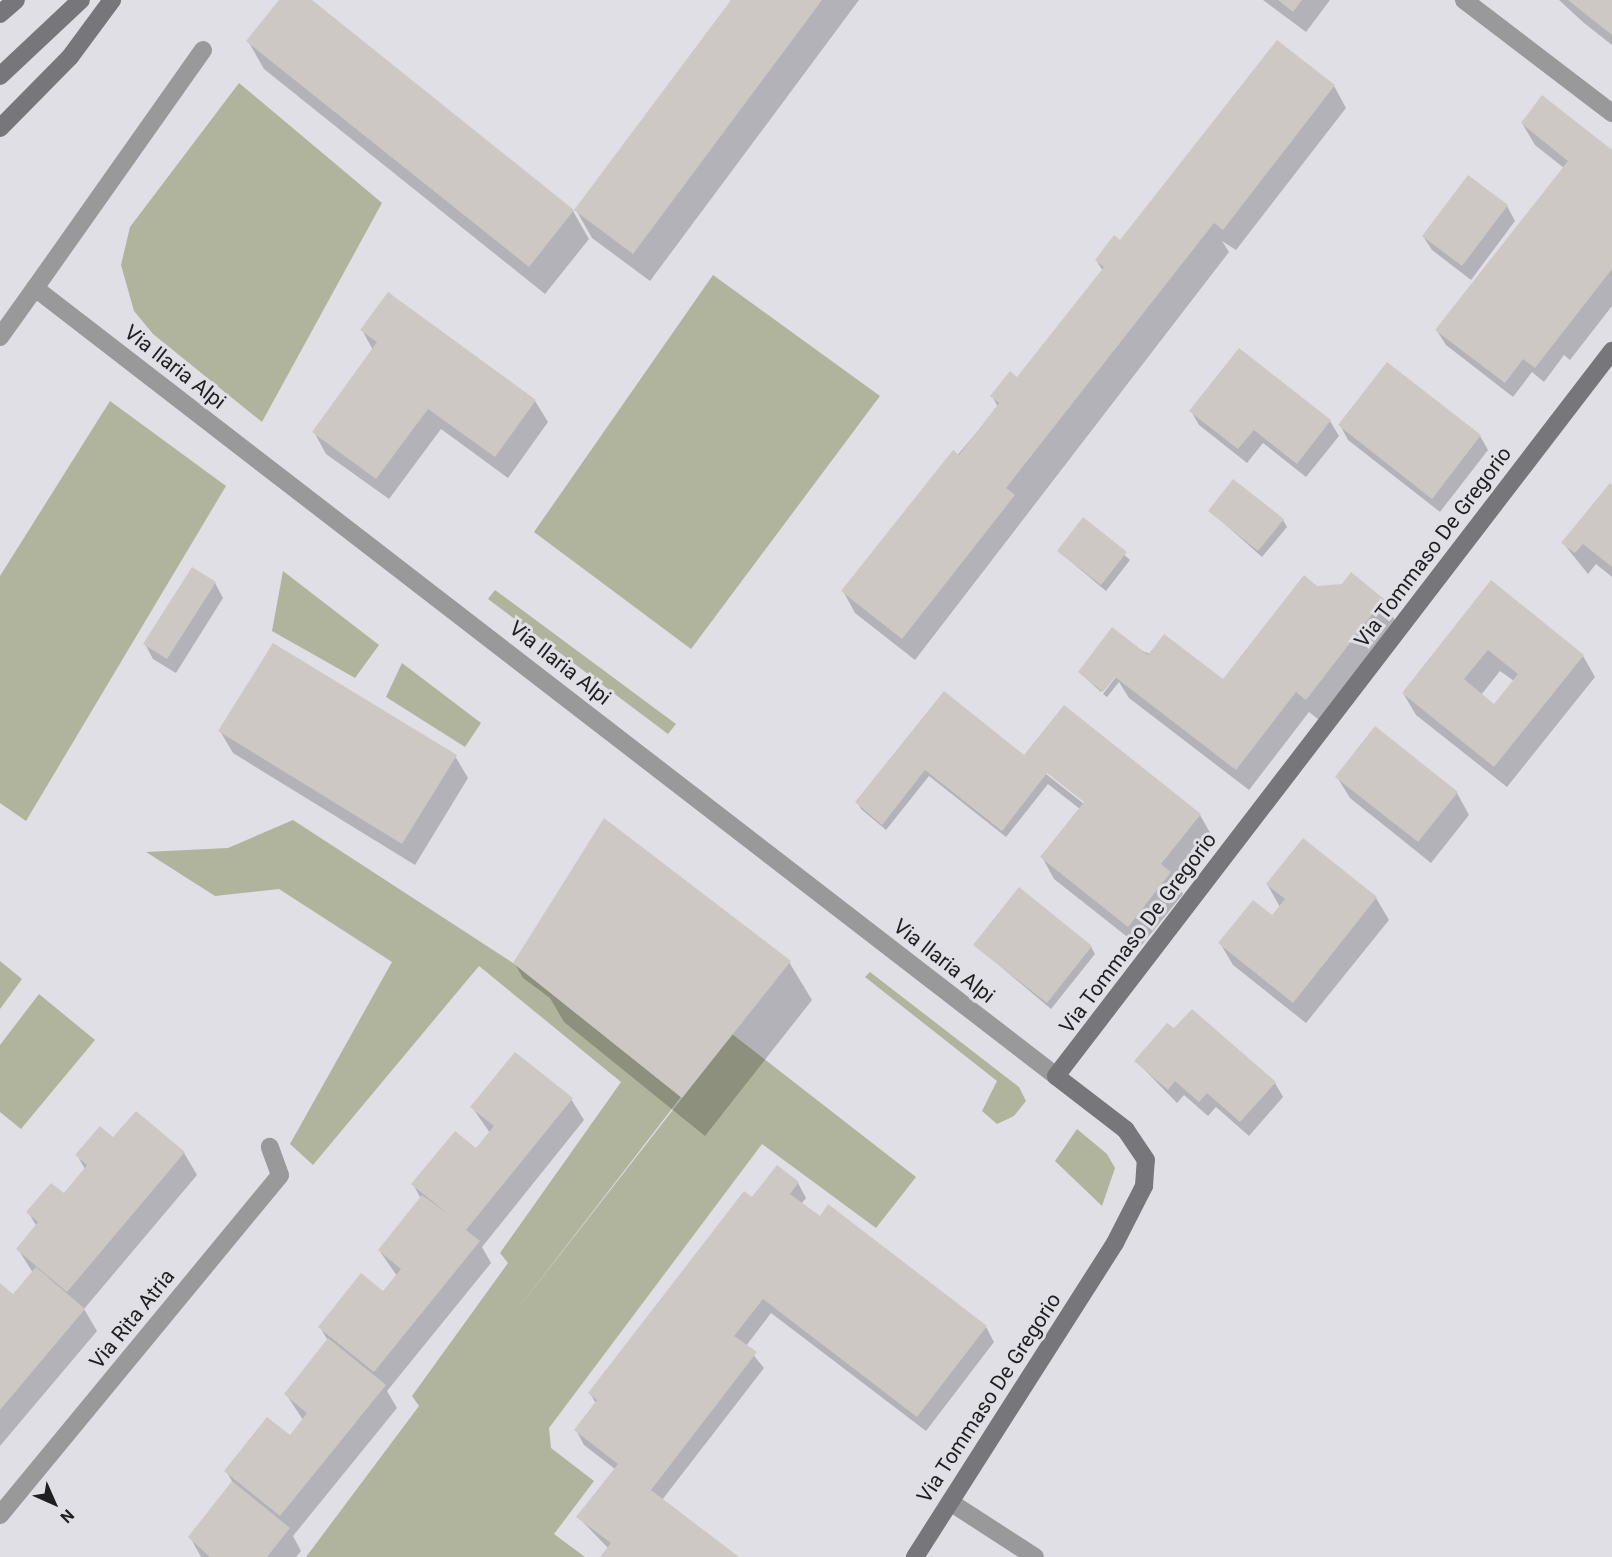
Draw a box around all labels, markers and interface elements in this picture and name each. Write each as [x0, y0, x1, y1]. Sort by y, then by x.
street label: Via Ilaria Alpi [119, 320, 231, 414]
street label: Via Tommaso De Gregorio [1349, 441, 1517, 653]
street label: Via Ilaria Alpi [504, 616, 616, 710]
street label: Via Tommaso De Gregorio [1054, 827, 1222, 1039]
street label: Via Ilaria Alpi [888, 914, 1000, 1008]
street label: Via Rita Atria [84, 1264, 180, 1374]
street label: Via Tommaso De Gregorio [912, 1288, 1066, 1508]
north arrow [24, 1473, 84, 1533]
text: N [56, 1505, 78, 1527]

